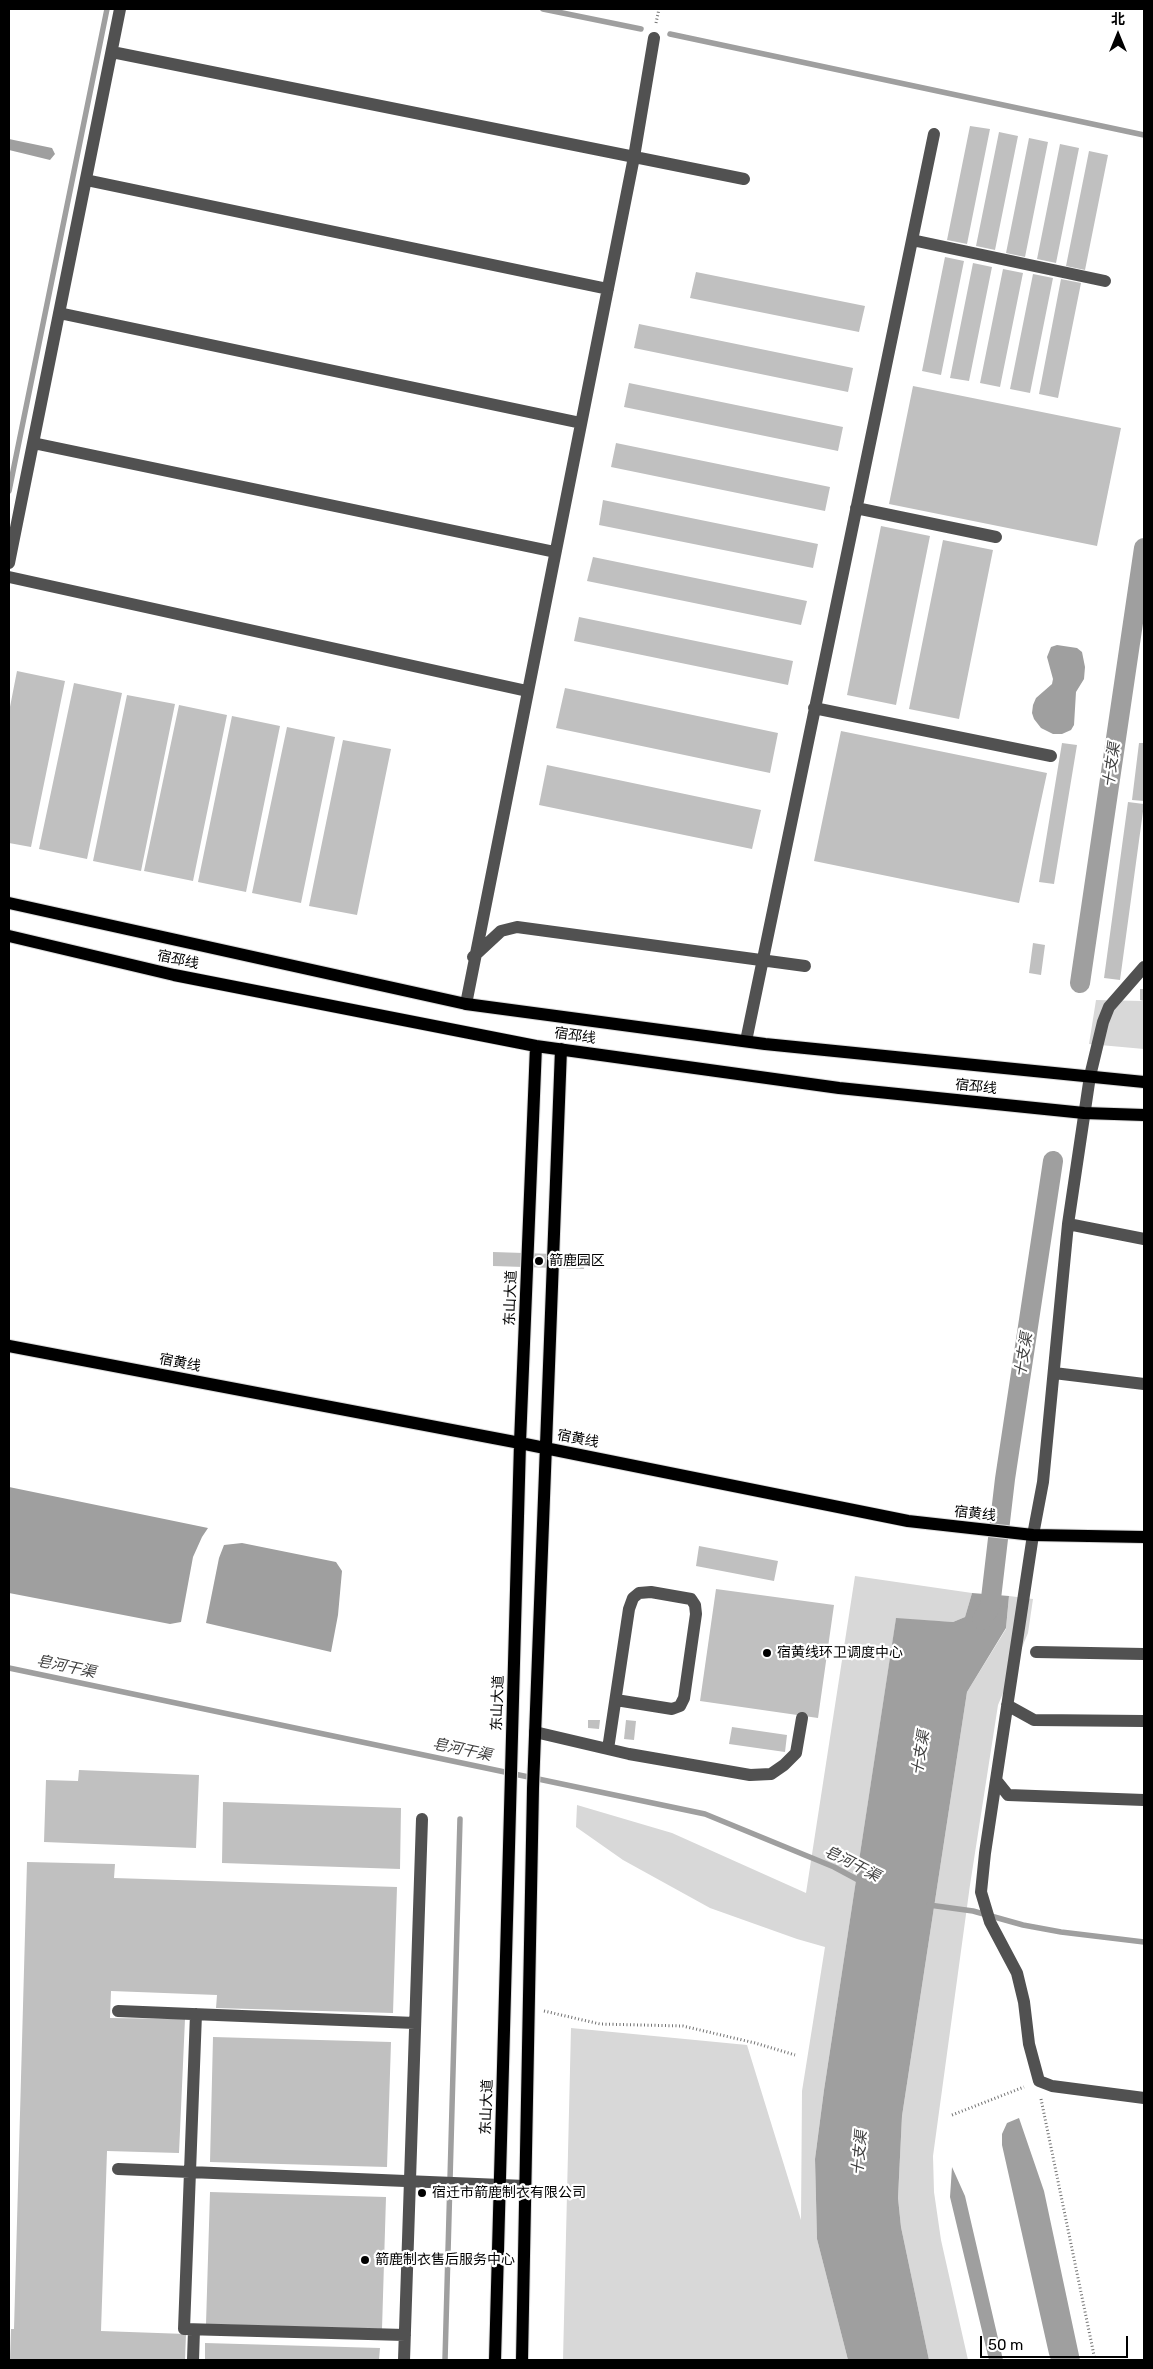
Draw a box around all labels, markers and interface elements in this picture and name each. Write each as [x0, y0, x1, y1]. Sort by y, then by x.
north arrow [1093, 10, 1143, 60]
text: 北 [1111, 11, 1125, 28]
water label: 十支渠 [1100, 741, 1124, 789]
street label: 宿邳线 [156, 947, 200, 973]
street label: 宿邳线 [553, 1025, 597, 1047]
street label: 宿邳线 [954, 1076, 998, 1098]
place label: 箭鹿园区 [549, 1253, 605, 1269]
marker: 箭鹿园区 [533, 1255, 545, 1267]
street label: 东山大道 [502, 1270, 520, 1326]
water label: 十支渠 [1012, 1331, 1036, 1379]
street label: 宿黄线 [158, 1351, 202, 1375]
street label: 宿黄线 [556, 1427, 600, 1451]
street label: 宿黄线 [953, 1503, 997, 1525]
place label: 宿黄线环卫调度中心 [777, 1645, 903, 1661]
marker: 宿黄线环卫调度中心 [761, 1647, 773, 1659]
water label: 皂河干渠 [35, 1652, 97, 1682]
street label: 东山大道 [489, 1675, 507, 1731]
water label: 十支渠 [909, 1729, 933, 1777]
water label: 皂河干渠 [431, 1735, 493, 1765]
water label: 皂河干渠 [821, 1842, 883, 1886]
street label: 东山大道 [478, 2079, 496, 2135]
water label: 十支渠 [849, 2130, 871, 2176]
place label: 宿迁市箭鹿制衣有限公司 [432, 2185, 586, 2201]
marker: 宿迁市箭鹿制衣有限公司 [416, 2187, 428, 2199]
place label: 箭鹿制衣售后服务中心 [375, 2252, 515, 2268]
marker: 箭鹿制衣售后服务中心 [359, 2254, 371, 2266]
scale bar [983, 2326, 1130, 2358]
text: 50 m [988, 2336, 1023, 2354]

